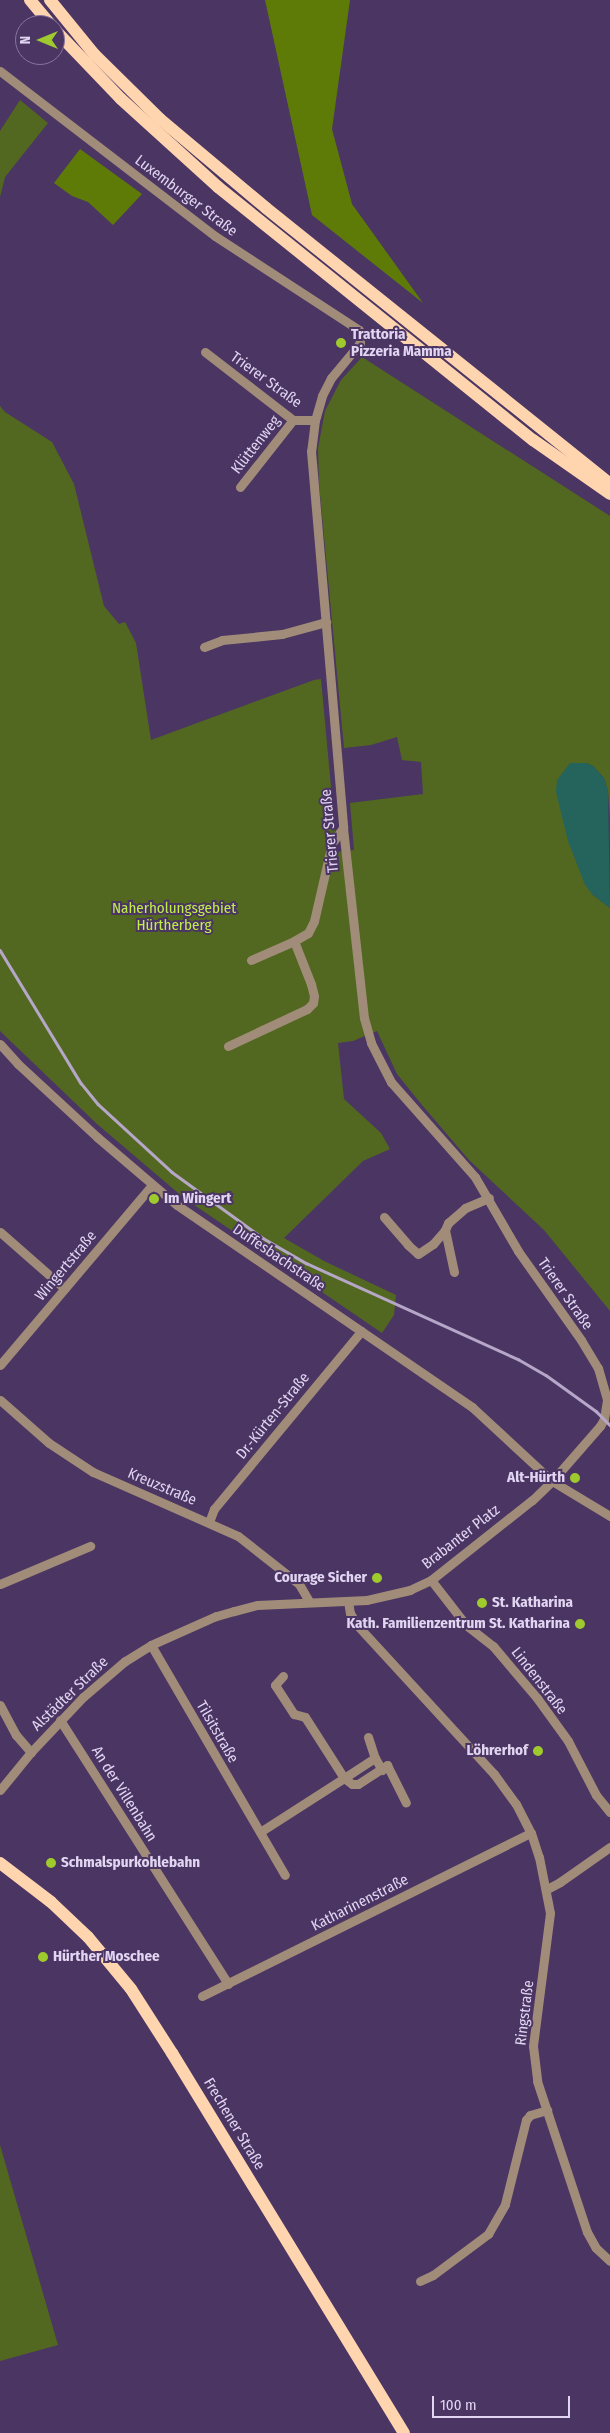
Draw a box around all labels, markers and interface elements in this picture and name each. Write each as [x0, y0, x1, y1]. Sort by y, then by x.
north arrow [15, 15, 65, 65]
text: N [17, 36, 34, 44]
street label: Luxemburger Straße [131, 152, 241, 240]
place label: Trattoria Pizzeria Mamma [351, 325, 452, 360]
marker: Trattoria Pizzeria Mamma [335, 337, 347, 349]
street label: Trierer Straße [227, 348, 305, 412]
street label: Klüttenweg [228, 412, 284, 478]
street label: Trierer Straße [317, 788, 343, 874]
park label: Naherholungsgebiet Hürtherberg [112, 899, 236, 934]
place label: Im Wingert [164, 1190, 231, 1208]
marker: Im Wingert [148, 1193, 160, 1205]
street label: Duffesbachstraße [229, 1220, 329, 1296]
street label: Wingertstraße [31, 1227, 101, 1305]
street label: Trierer Straße [534, 1255, 596, 1333]
street label: Dr.-Kürten-Straße [233, 1369, 313, 1463]
street label: Kreuzstraße [125, 1465, 199, 1509]
place label: Alt-Hürth [507, 1469, 565, 1487]
marker: Alt-Hürth [569, 1472, 581, 1484]
street label: Brabanter Platz [418, 1501, 504, 1573]
place label: Courage Sicher [274, 1569, 367, 1587]
marker: Courage Sicher [371, 1572, 383, 1584]
place label: St. Katharina [492, 1594, 573, 1612]
marker: St. Katharina [476, 1597, 488, 1609]
place label: Kath. Familienzentrum St. Katharina [347, 1615, 570, 1633]
marker: Kath. Familienzentrum St. Katharina [574, 1618, 586, 1630]
street label: Lindenstraße [507, 1644, 571, 1718]
street label: Alstädter Straße [28, 1653, 112, 1735]
street label: Tilsitstraße [192, 1698, 242, 1766]
place label: Löhrerhof [466, 1742, 528, 1760]
street label: An der Villenbahn [87, 1743, 161, 1845]
marker: Löhrerhof [532, 1745, 544, 1757]
place label: Schmalspurkohlebahn [61, 1854, 200, 1872]
marker: Schmalspurkohlebahn [45, 1857, 57, 1869]
street label: Katharinenstraße [308, 1871, 412, 1935]
place label: Hürther Moschee [53, 1948, 160, 1966]
marker: Hürther Moschee [37, 1951, 49, 1963]
street label: Ringstraße [512, 1979, 538, 2047]
street label: Frechener Straße [200, 2075, 268, 2173]
scale bar [435, 2386, 572, 2418]
text: 100 m [440, 2396, 477, 2414]

